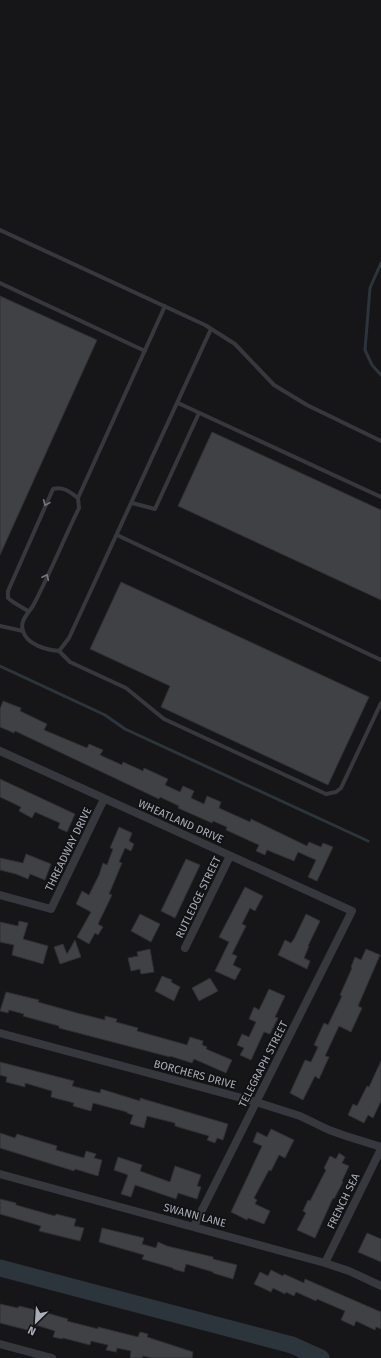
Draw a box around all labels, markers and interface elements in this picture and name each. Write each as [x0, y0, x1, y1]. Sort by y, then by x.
one-way arrow [43, 500, 51, 507]
one-way arrow [42, 574, 50, 581]
street label: WHEATLAND DRIVE [136, 797, 226, 846]
street label: THREADWAY DRIVE [42, 805, 94, 893]
street label: RUTLEDGE STREET [173, 854, 224, 940]
street label: TELEGRAPH STREET [236, 1019, 291, 1110]
street label: BORCHERS DRIVE [152, 1057, 238, 1092]
street label: FRENCH SEA [324, 1171, 363, 1231]
street label: SWANN LANE [162, 1201, 228, 1230]
north arrow [16, 1302, 56, 1342]
text: N [26, 1323, 38, 1338]

